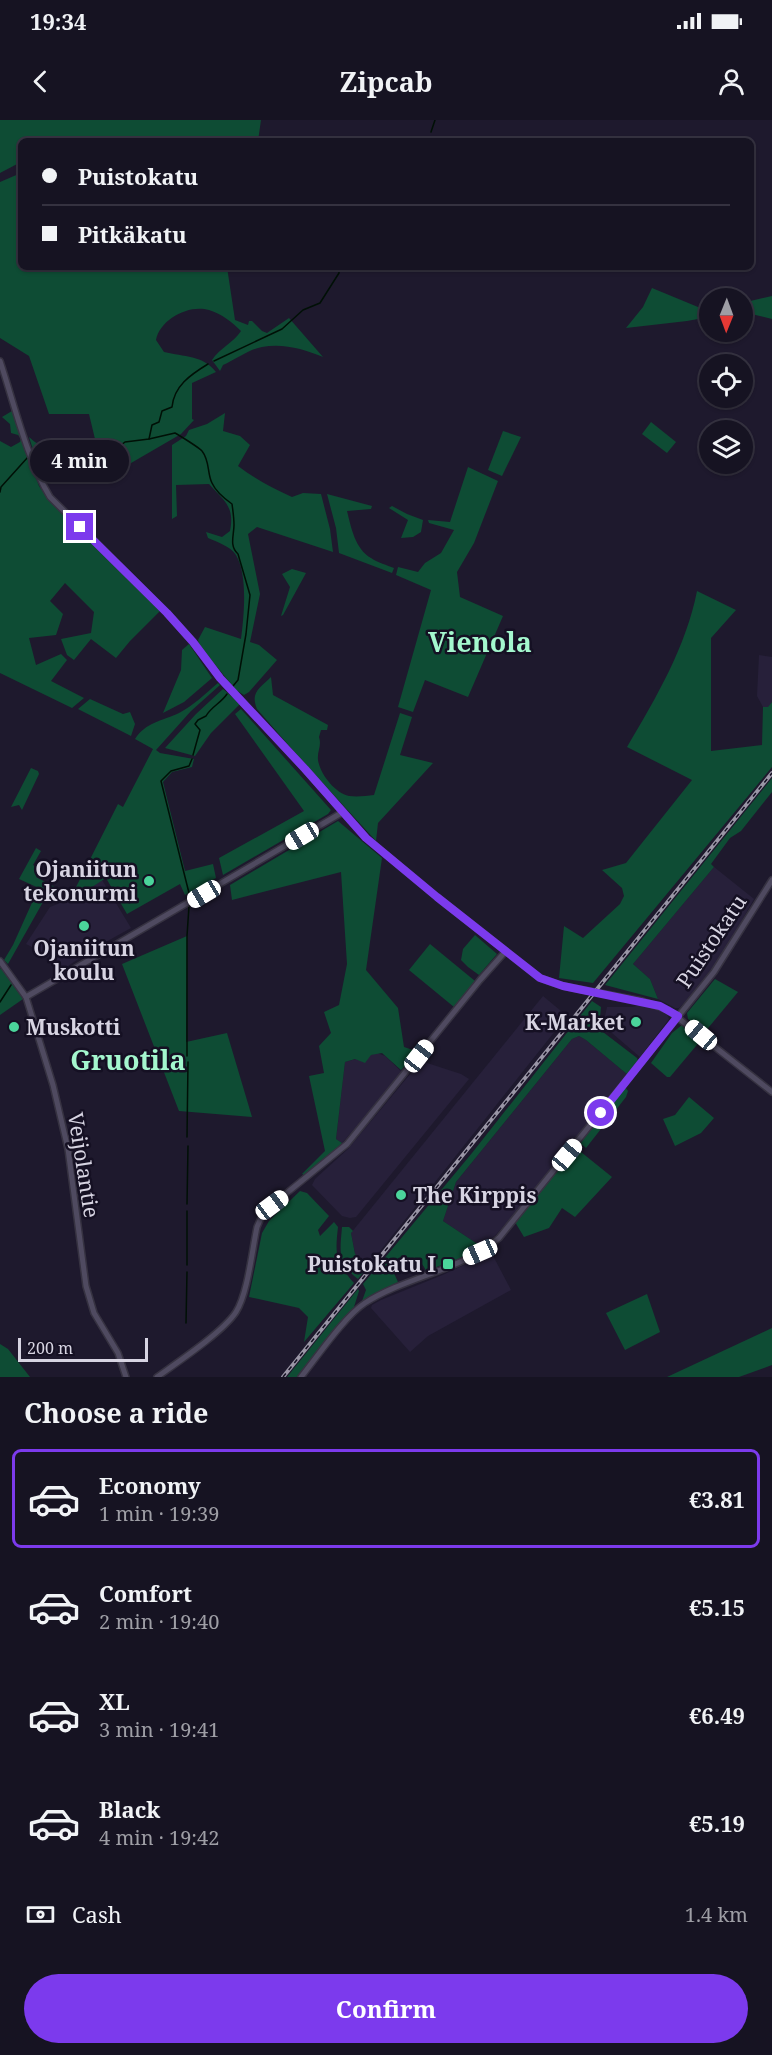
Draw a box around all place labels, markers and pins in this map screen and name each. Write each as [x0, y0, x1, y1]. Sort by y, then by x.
place label: Ojaniitun tekonurmi [24, 855, 138, 907]
marker: Ojaniitun tekonurmi [142, 874, 156, 888]
marker: Ojaniitun koulu [77, 919, 91, 933]
place label: Ojaniitun koulu [33, 934, 135, 986]
place label: K-Market [525, 1008, 624, 1036]
place label: Muskotti [26, 1013, 121, 1041]
marker: K-Market [629, 1015, 643, 1029]
marker: Muskotti [7, 1020, 21, 1034]
place label: The Kirppis [413, 1181, 537, 1209]
marker: The Kirppis [394, 1188, 408, 1202]
place label: Puistokatu I [307, 1250, 436, 1278]
marker: Puistokatu I [441, 1257, 455, 1271]

